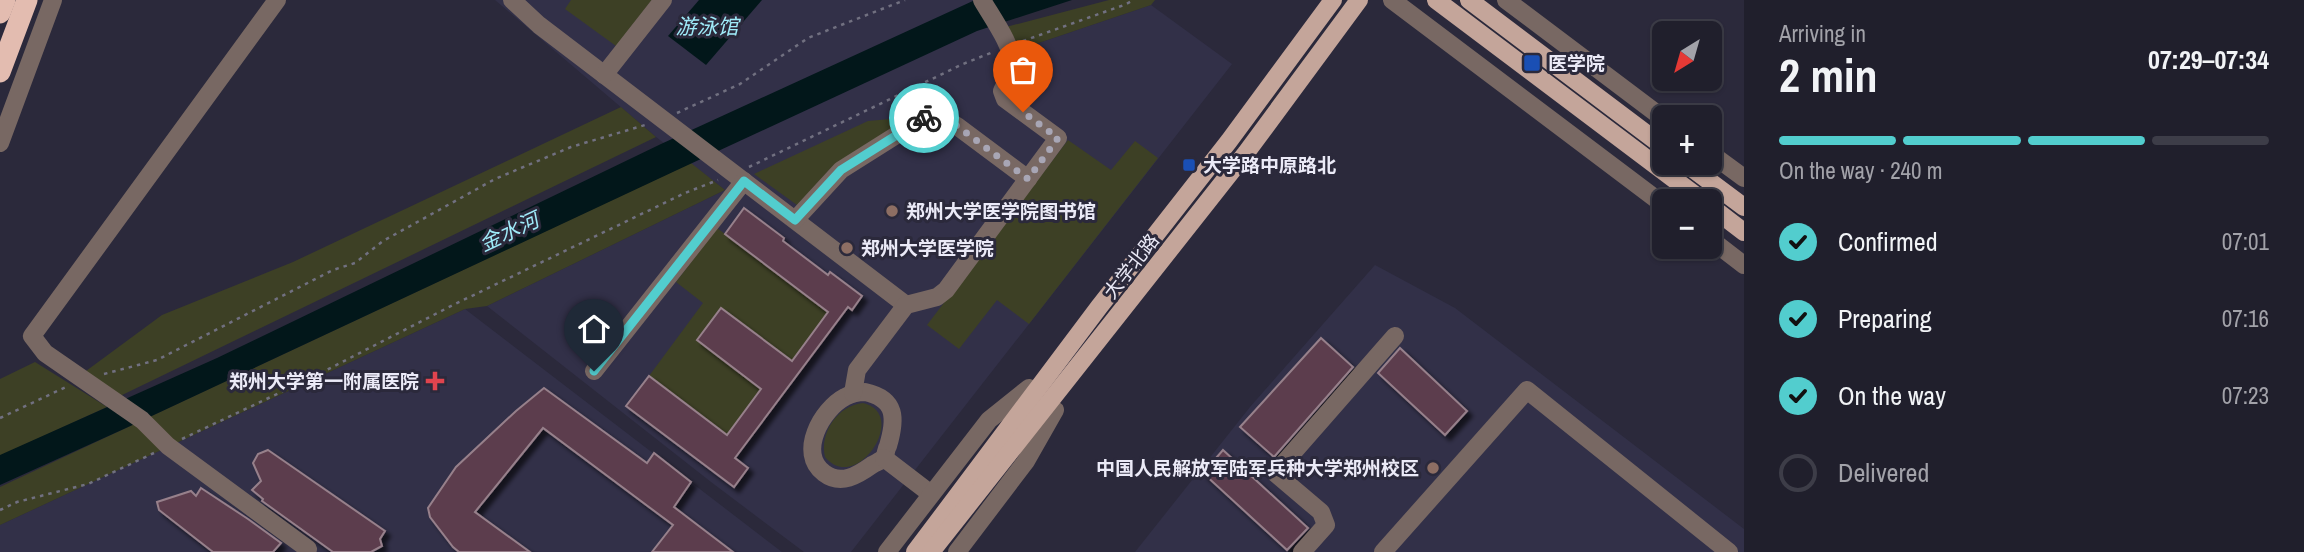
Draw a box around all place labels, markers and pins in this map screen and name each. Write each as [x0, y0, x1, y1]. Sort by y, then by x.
pin [993, 40, 1053, 112]
place label: 医学院 [1548, 50, 1605, 76]
marker: 医学院 [1522, 53, 1542, 73]
place label: 大学路中原路北 [1203, 152, 1336, 178]
marker: 大学路中原路北 [1181, 157, 1197, 173]
place label: 郑州大学医学院图书馆 [906, 198, 1096, 224]
marker: 郑州大学医学院图书馆 [884, 203, 900, 219]
place label: 郑州大学医学院 [861, 235, 994, 261]
marker: 郑州大学医学院 [839, 240, 855, 256]
pin [564, 299, 624, 371]
place label: 郑州大学第一附属医院 [229, 368, 419, 394]
marker: 郑州大学第一附属医院 [425, 371, 445, 391]
place label: 中国人民解放军陆军兵种大学郑州校区 [1096, 455, 1419, 481]
marker: 中国人民解放军陆军兵种大学郑州校区 [1425, 460, 1441, 476]

